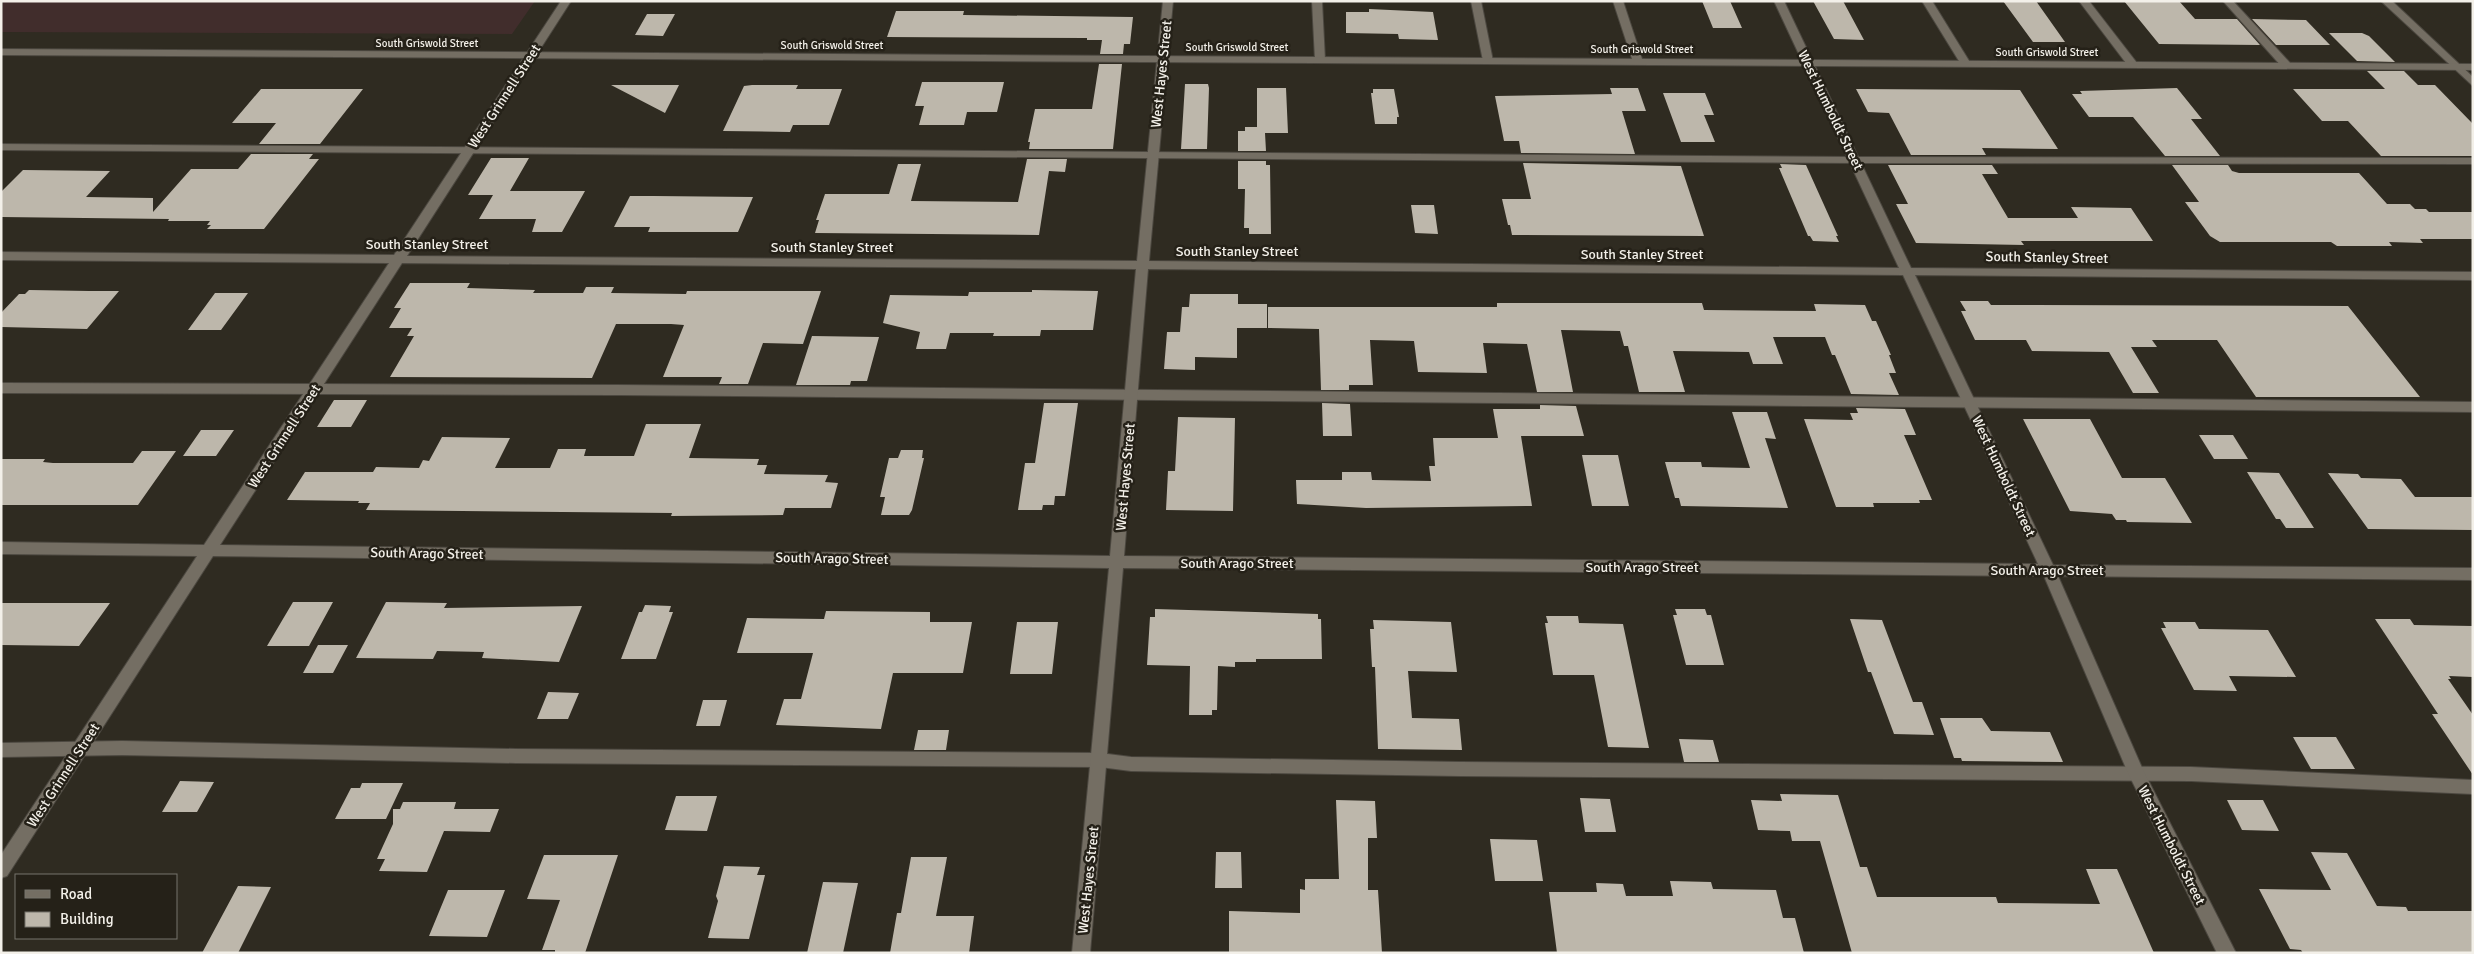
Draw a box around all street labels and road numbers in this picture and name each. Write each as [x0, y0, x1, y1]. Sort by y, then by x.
street label: West Hayes Street [1147, 19, 1176, 129]
street label: South Griswold Street [376, 37, 479, 50]
street label: South Griswold Street [781, 39, 884, 52]
street label: West Grinnell Street [464, 41, 544, 151]
street label: South Griswold Street [1186, 41, 1289, 54]
street label: South Griswold Street [1591, 43, 1694, 56]
street label: South Griswold Street [1996, 46, 2099, 59]
street label: West Humboldt Street [1794, 47, 1867, 173]
street label: South Stanley Street [366, 236, 488, 253]
street label: South Stanley Street [771, 239, 893, 256]
street label: South Stanley Street [1176, 243, 1298, 260]
street label: South Stanley Street [1581, 246, 1703, 263]
street label: South Stanley Street [1986, 248, 2109, 267]
street label: West Grinnell Street [244, 381, 324, 491]
street label: West Humboldt Street [1968, 413, 2039, 539]
street label: West Hayes Street [1112, 422, 1139, 532]
street label: South Arago Street [370, 544, 484, 563]
street label: South Arago Street [775, 549, 889, 568]
street label: South Arago Street [1180, 555, 1294, 572]
street label: South Arago Street [1585, 559, 1699, 576]
street label: South Arago Street [1990, 562, 2104, 579]
street label: West Grinnell Street [23, 720, 103, 830]
street label: West Humboldt Street [2134, 783, 2209, 908]
street label: West Hayes Street [1074, 825, 1103, 935]

